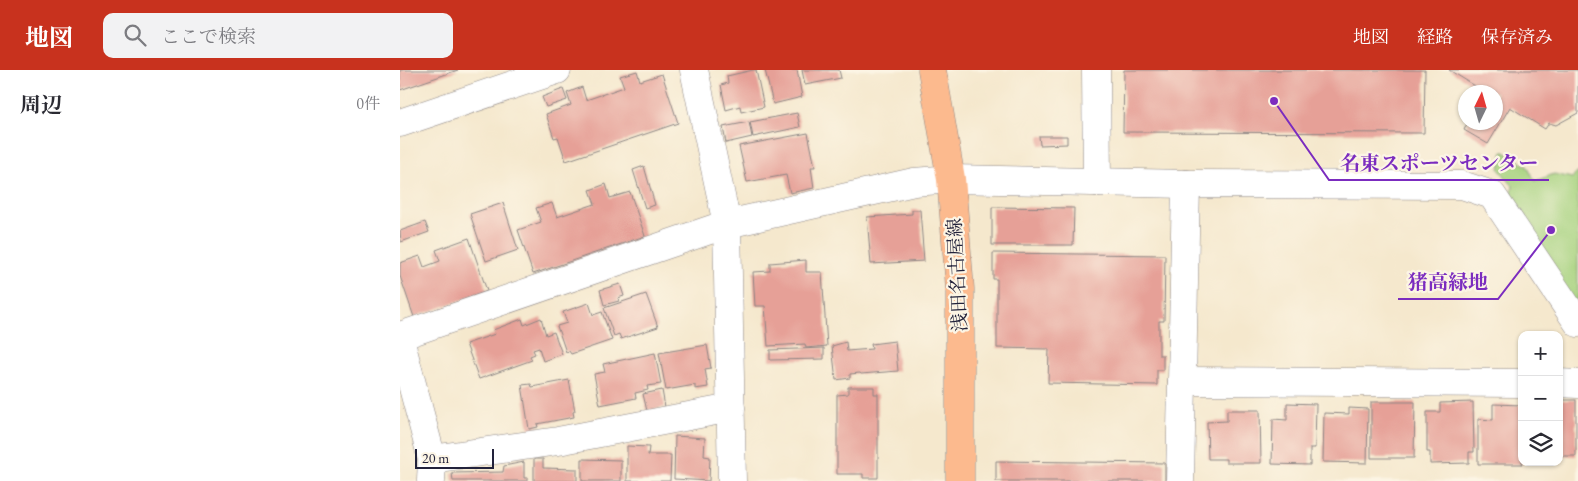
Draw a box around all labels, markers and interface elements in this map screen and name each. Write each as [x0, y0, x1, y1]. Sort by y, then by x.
search box [103, 13, 453, 58]
icon: search [121, 21, 149, 49]
text: 地図 [25, 22, 73, 53]
text: ここで検索 [161, 24, 256, 49]
text: 地図 [1353, 25, 1389, 48]
text: 経路 [1417, 25, 1453, 48]
text: 保存済み [1481, 25, 1553, 48]
north arrow [1458, 85, 1503, 130]
text: 周辺 [20, 91, 62, 118]
text: 0件 [356, 93, 380, 114]
callout: 名東スポーツセンター [1329, 145, 1549, 180]
text: 名東スポーツセンター [1340, 150, 1538, 176]
street label: 浅田名古屋線 [942, 217, 972, 333]
callout: 猪高緑地 [1398, 264, 1498, 299]
text: 猪高緑地 [1408, 269, 1488, 295]
map controls [1518, 331, 1563, 466]
button: + [1518, 331, 1563, 376]
button: − [1518, 376, 1563, 421]
button: layers [1518, 421, 1563, 466]
scale bar [415, 446, 494, 469]
text: 20 m [422, 449, 449, 467]

